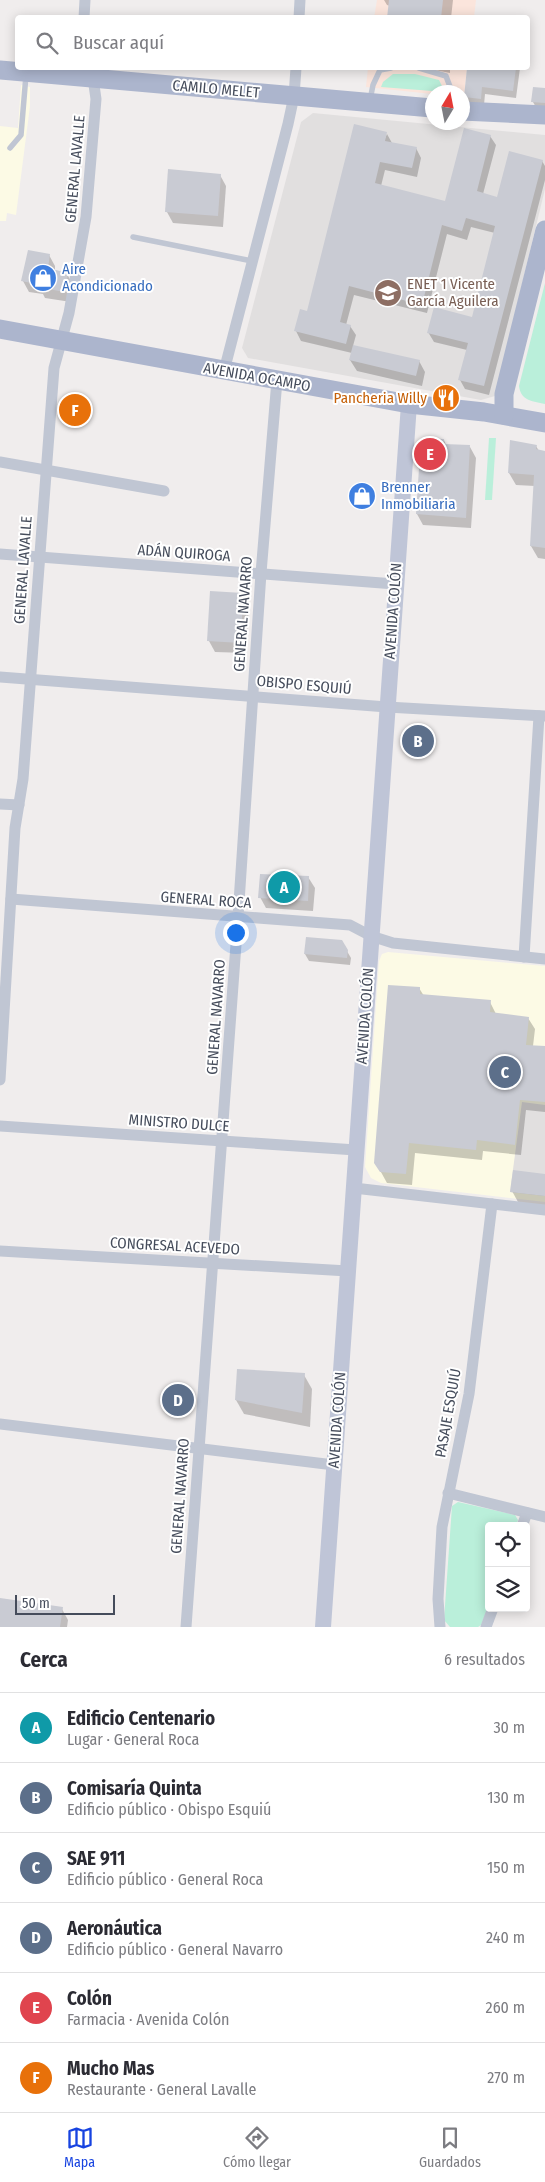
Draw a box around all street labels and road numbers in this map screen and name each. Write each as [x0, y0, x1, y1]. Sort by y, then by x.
street label: CAMILO MELET [172, 76, 260, 102]
street label: GENERAL LAVALLE [61, 114, 89, 224]
street label: AVENIDA OCAMPO [202, 359, 312, 395]
street label: GENERAL LAVALLE [10, 516, 36, 624]
street label: ADÁN QUIROGA [137, 541, 231, 565]
street label: GENERAL NAVARRO [230, 556, 256, 672]
street label: AVENIDA COLÓN [381, 562, 405, 660]
street label: OBISPO ESQUIÚ [256, 672, 352, 698]
street label: GENERAL ROCA [160, 888, 252, 912]
street label: GENERAL NAVARRO [203, 959, 229, 1075]
street label: AVENIDA COLÓN [353, 967, 377, 1065]
street label: MINISTRO DULCE [128, 1111, 230, 1135]
street label: CONGRESAL ACEVEDO [110, 1234, 240, 1258]
street label: PASAJE ESQUIÚ [431, 1367, 465, 1459]
street label: AVENIDA COLÓN [325, 1371, 349, 1469]
street label: GENERAL NAVARRO [167, 1438, 193, 1554]

